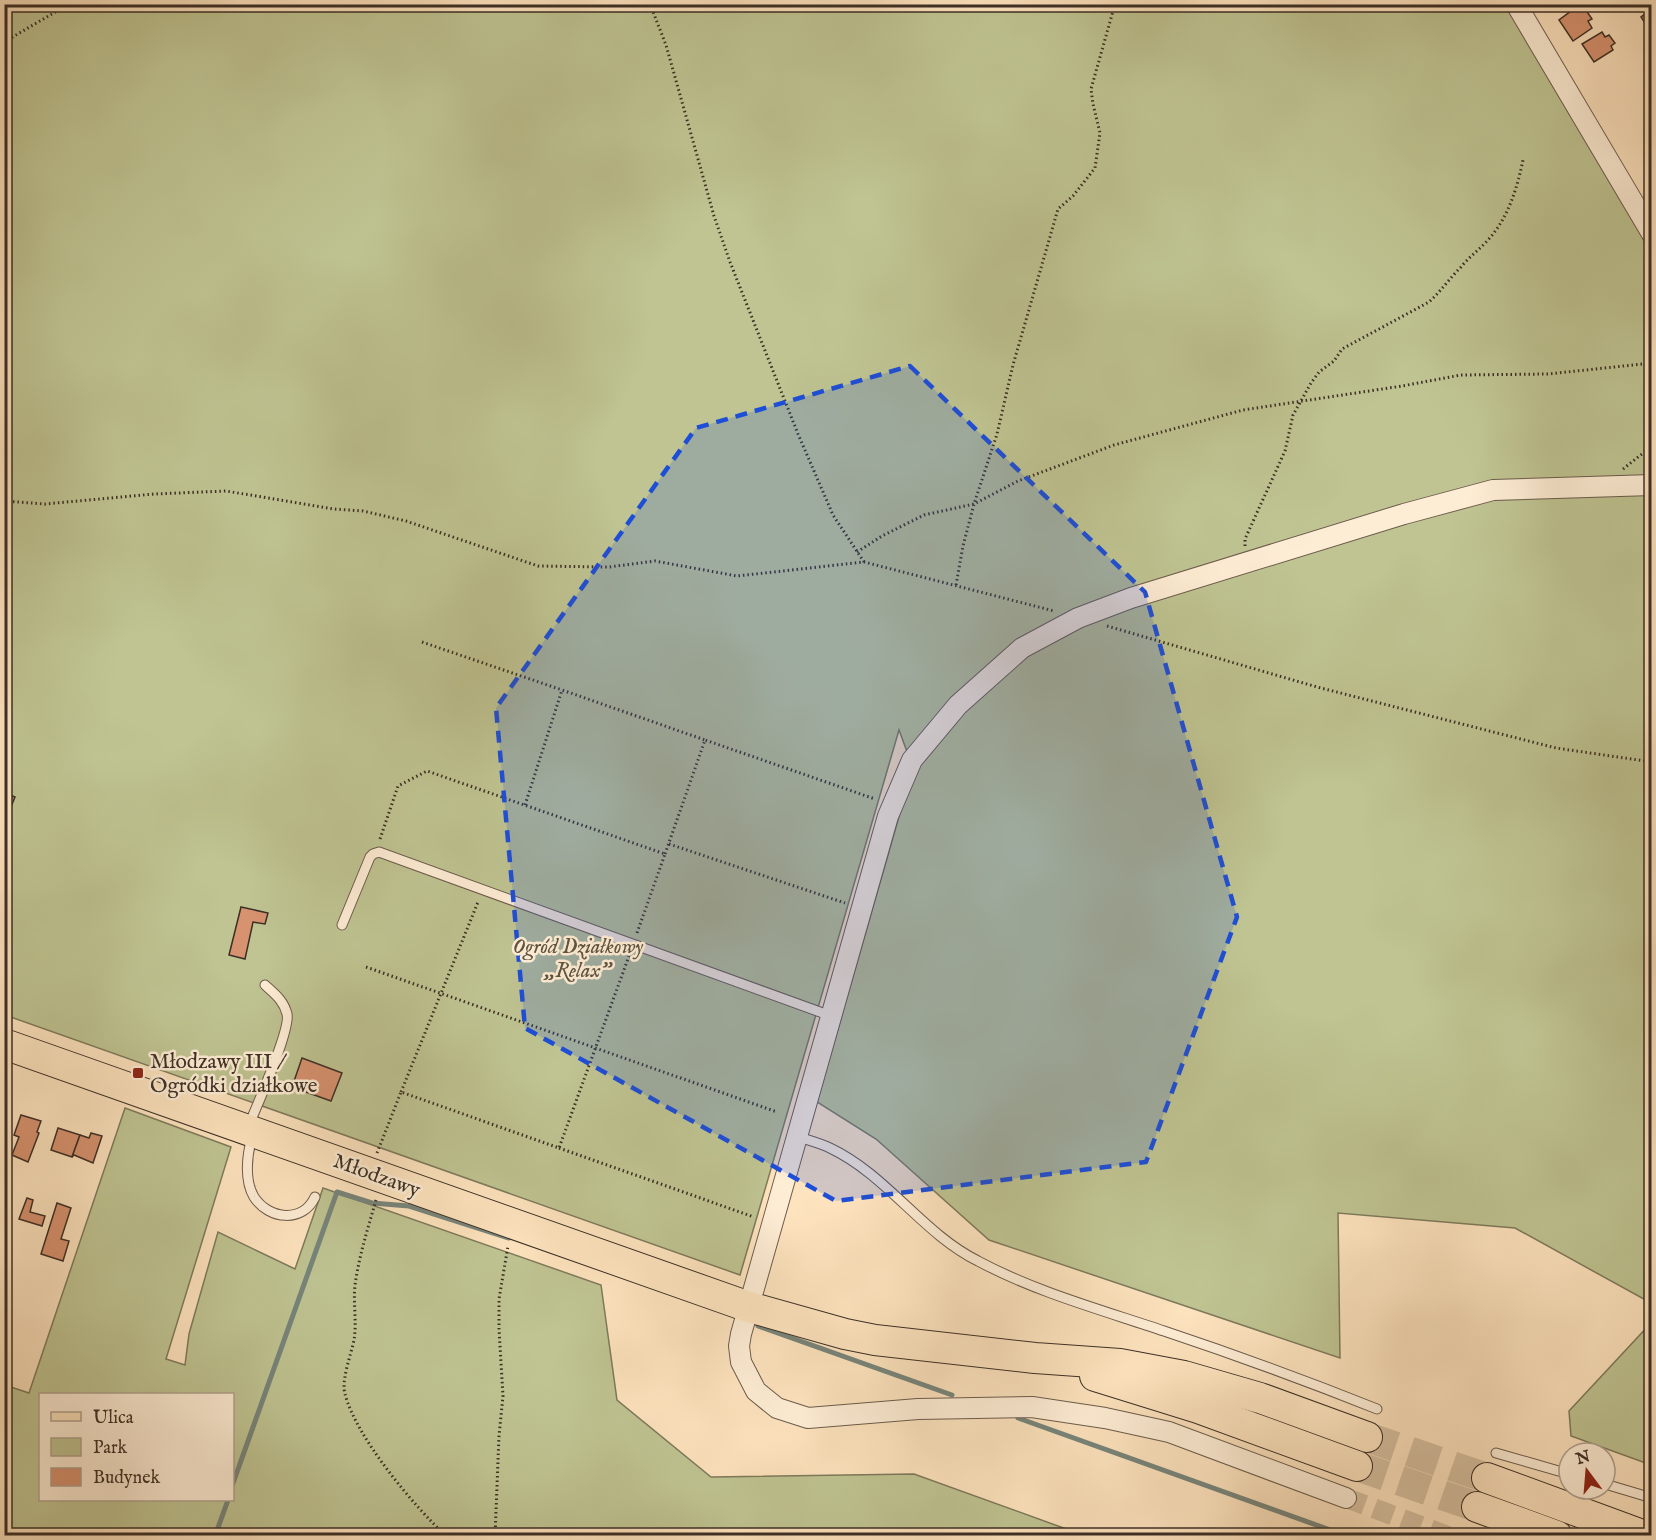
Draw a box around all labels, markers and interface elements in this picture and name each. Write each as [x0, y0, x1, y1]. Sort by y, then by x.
park label: Ogród Działkowy „Relax” [513, 934, 643, 985]
place label: Młodzawy III / Ogródki działkowe [150, 1049, 318, 1100]
marker: Młodzawy III / Ogródki działkowe [131, 1066, 145, 1080]
street label: Młodzawy [329, 1148, 424, 1205]
legend [39, 1393, 234, 1501]
text: Ulica [93, 1407, 134, 1430]
text: Park [93, 1437, 128, 1460]
north arrow [1557, 1441, 1617, 1501]
text: N [1573, 1447, 1593, 1470]
text: Budynek [93, 1467, 160, 1490]

